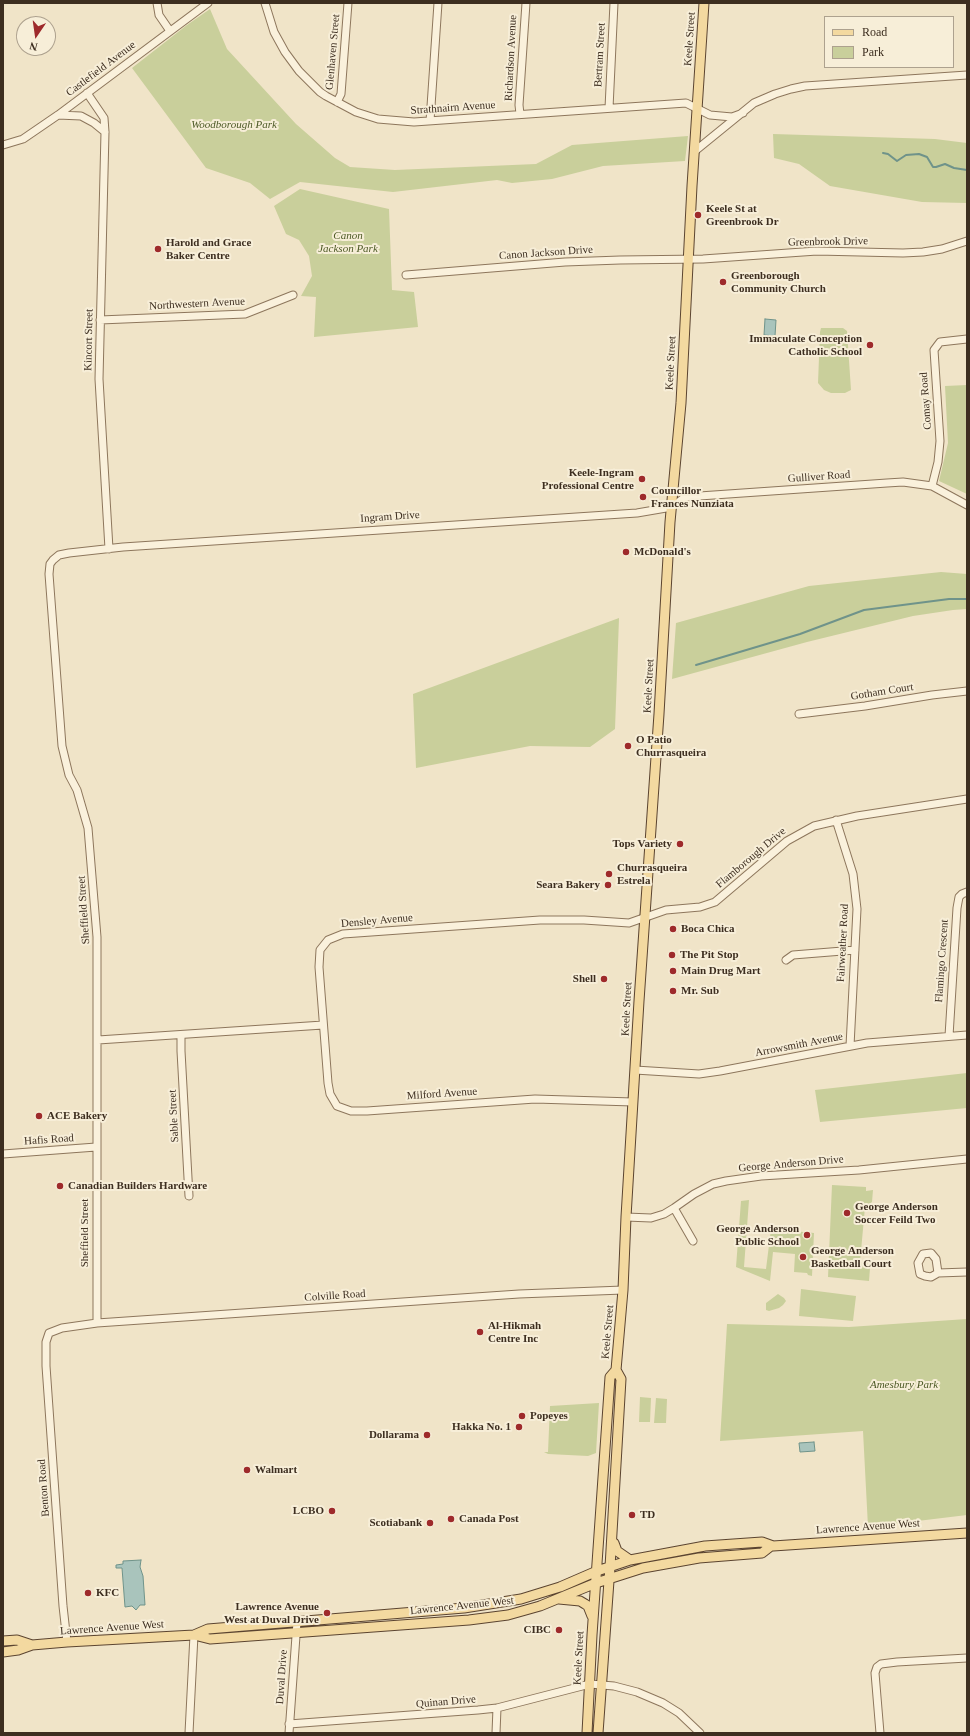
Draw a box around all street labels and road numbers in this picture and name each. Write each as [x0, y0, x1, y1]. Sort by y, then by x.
street label: Keele Street [682, 12, 698, 66]
street label: Glenhaven Street [323, 14, 343, 90]
street label: Richardson Avenue [502, 15, 520, 101]
street label: Bertram Street [592, 22, 608, 88]
street label: Castlefield Avenue [64, 39, 138, 99]
street label: Strathnairn Avenue [410, 98, 496, 118]
street label: Greenbrook Drive [788, 235, 868, 249]
street label: Canon Jackson Drive [499, 243, 593, 263]
street label: Northwestern Avenue [149, 295, 245, 313]
street label: Kincort Street [82, 309, 96, 371]
street label: Keele Street [663, 336, 679, 390]
street label: Comay Road [917, 372, 935, 430]
street label: Gulliver Road [787, 468, 851, 486]
street label: Ingram Drive [360, 508, 420, 526]
street label: Keele Street [641, 659, 657, 713]
street label: Gotham Court [850, 681, 914, 703]
street label: Flamborough Drive [713, 825, 789, 891]
street label: Sheffield Street [75, 875, 93, 945]
street label: Fairweather Road [834, 903, 852, 983]
street label: Densley Avenue [340, 911, 414, 931]
street label: Flamingo Crescent [933, 919, 951, 1003]
street label: Keele Street [619, 982, 635, 1036]
street label: Arrowsmith Avenue [754, 1030, 844, 1060]
street label: Milford Avenue [406, 1085, 478, 1103]
street label: Sable Street [166, 1089, 182, 1143]
street label: Hafis Road [24, 1132, 74, 1148]
street label: George Anderson Drive [738, 1153, 844, 1175]
street label: Sheffield Street [78, 1199, 92, 1267]
street label: Colville Road [304, 1287, 366, 1305]
street label: Keele Street [599, 1305, 617, 1359]
street label: Benton Road [35, 1459, 53, 1517]
street label: Lawrence Avenue West [816, 1517, 920, 1537]
street label: Lawrence Avenue West [410, 1594, 514, 1618]
street label: Lawrence Avenue West [60, 1618, 164, 1638]
street label: Keele Street [571, 1631, 587, 1685]
street label: Duval Drive [274, 1649, 290, 1705]
street label: Quinan Drive [415, 1693, 477, 1711]

